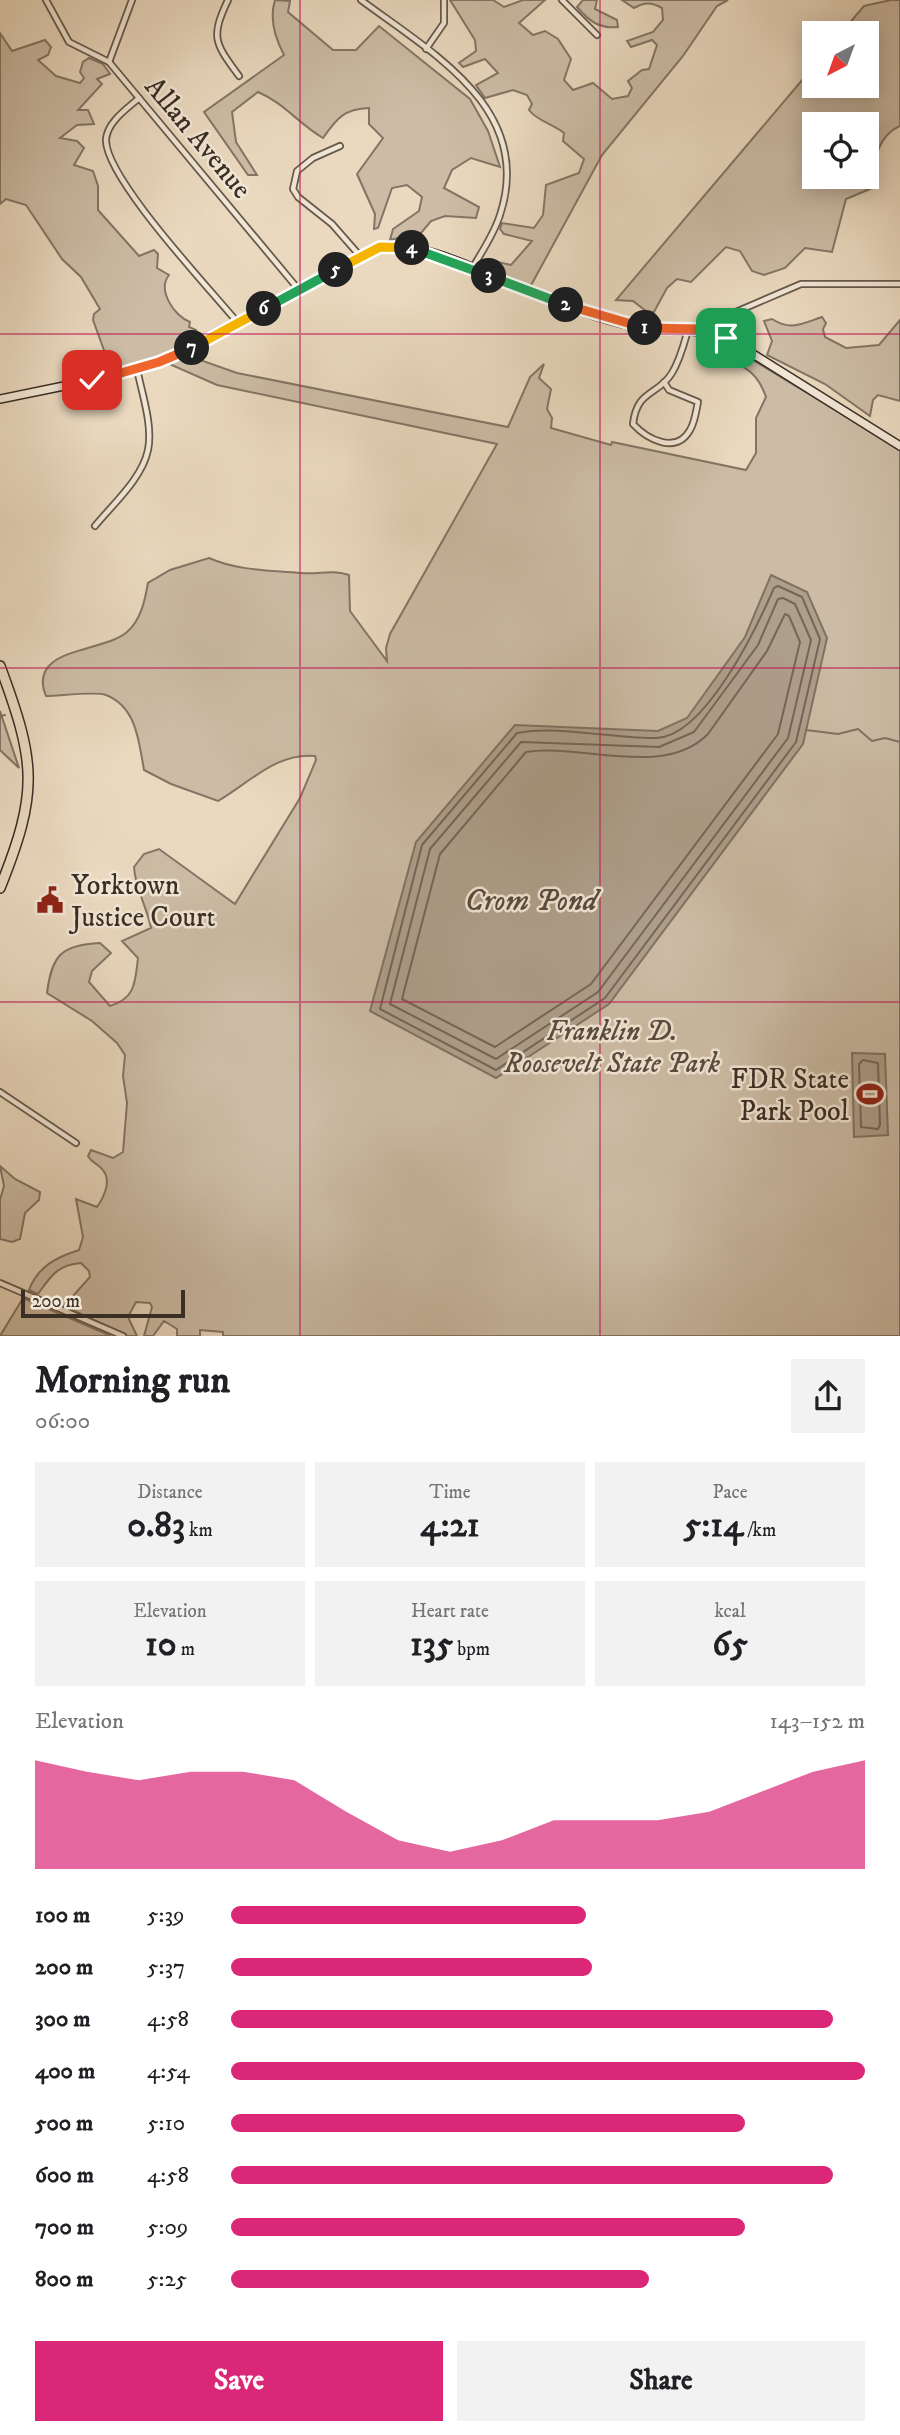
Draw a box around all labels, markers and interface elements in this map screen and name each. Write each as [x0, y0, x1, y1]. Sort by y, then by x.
north arrow [802, 21, 878, 98]
map controls [802, 21, 879, 189]
street label: Allan Avenue [137, 70, 259, 206]
button: locate [802, 112, 879, 189]
pin: 4 [394, 230, 430, 266]
text: 4 [406, 236, 417, 259]
pin: 5 [318, 252, 354, 288]
text: 5 [331, 258, 340, 281]
pin: 3 [472, 258, 506, 294]
text: 3 [485, 264, 492, 287]
pin: 2 [548, 288, 584, 322]
pin: 6 [246, 292, 282, 326]
text: 2 [561, 293, 570, 316]
text: 6 [259, 297, 268, 320]
pin [696, 308, 756, 368]
pin: 1 [628, 310, 662, 346]
text: 1 [641, 316, 648, 339]
icon: arrive [707, 319, 745, 357]
pin: 7 [174, 330, 210, 366]
text: 7 [186, 336, 197, 359]
pin [62, 350, 122, 410]
icon: check [73, 361, 111, 399]
place label: Yorktown Justice Court [68, 868, 216, 935]
water label: Crom Pond [465, 883, 602, 920]
public building icon: Yorktown Justice Court [35, 885, 65, 915]
park label: Franklin D. Roosevelt State Park [503, 1014, 720, 1081]
place label: FDR State Park Pool [731, 1062, 850, 1129]
sports icon: FDR State Park Pool [855, 1079, 885, 1109]
scale bar [21, 1287, 186, 1319]
text: 200 m [32, 1290, 80, 1313]
text: Morning run [35, 1357, 230, 1405]
button: share [791, 1359, 865, 1433]
text: 06:00 [35, 1407, 90, 1436]
text: Distance [137, 1481, 203, 1504]
text: Time [429, 1481, 471, 1504]
text: Pace [712, 1481, 748, 1504]
text: 0.83 [127, 1504, 185, 1548]
text: 4:21 [420, 1504, 480, 1548]
text: 5:14 [684, 1504, 743, 1548]
text: km [185, 1519, 213, 1542]
text: /km [743, 1519, 776, 1542]
text: Elevation [133, 1600, 207, 1623]
text: Heart rate [411, 1600, 489, 1623]
text: kcal [714, 1600, 746, 1623]
text: 10 [145, 1623, 177, 1667]
text: 135 [410, 1623, 453, 1667]
text: 65 [712, 1623, 748, 1667]
text: m [177, 1638, 195, 1661]
text: bpm [453, 1638, 490, 1661]
text: Elevation [35, 1707, 124, 1736]
text: 143–152 m [769, 1707, 865, 1736]
text: 100 m [35, 1901, 90, 1930]
text: 5:39 [147, 1901, 185, 1930]
text: 200 m [35, 1953, 93, 1982]
text: 5:37 [147, 1953, 185, 1982]
text: 300 m [35, 2005, 91, 2034]
text: 4:58 [147, 2005, 189, 2034]
text: 400 m [35, 2057, 95, 2086]
text: 4:54 [147, 2057, 190, 2086]
text: 500 m [35, 2109, 93, 2138]
text: 5:10 [147, 2109, 185, 2138]
text: 600 m [35, 2161, 94, 2190]
text: 4:58 [147, 2161, 189, 2190]
text: 700 m [35, 2213, 94, 2242]
text: 5:09 [147, 2213, 188, 2242]
text: 800 m [35, 2265, 93, 2294]
text: 5:25 [147, 2265, 187, 2294]
button: Save [35, 2341, 443, 2421]
button: Share [457, 2341, 865, 2421]

